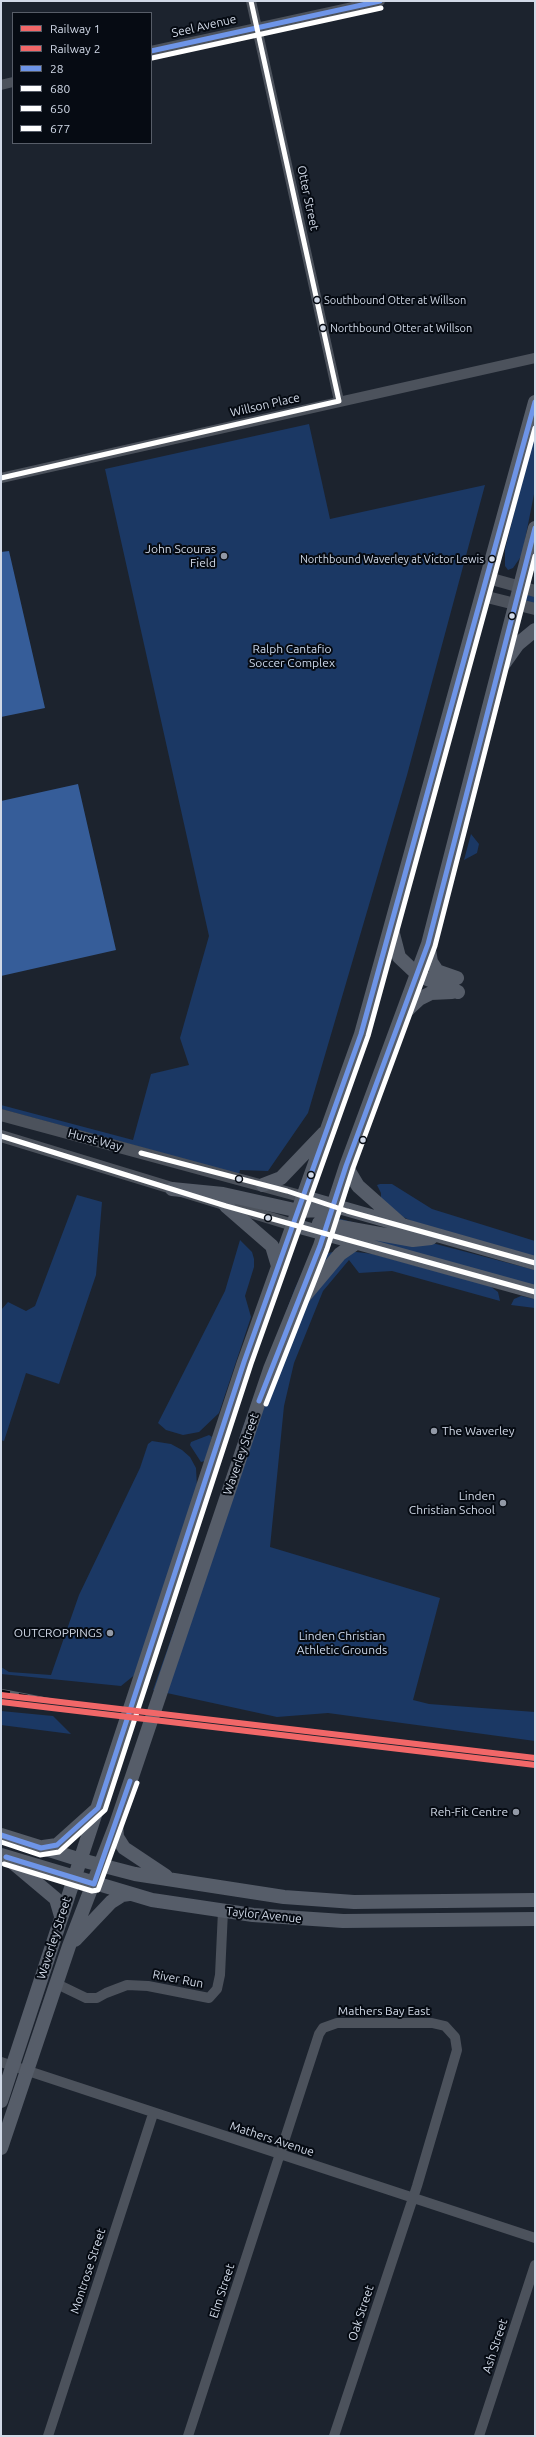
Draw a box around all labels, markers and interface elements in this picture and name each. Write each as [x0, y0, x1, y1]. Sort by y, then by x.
legend [12, 12, 152, 144]
street label: Seel Avenue [170, 12, 238, 40]
text: Railway 1 [50, 22, 100, 35]
text: Railway 2 [50, 42, 100, 55]
text: 28 [50, 62, 64, 75]
text: 680 [50, 82, 70, 95]
text: 650 [50, 102, 70, 115]
text: 677 [50, 122, 70, 135]
street label: Otter Street [294, 164, 322, 232]
place label: Southbound Otter at Willson [324, 293, 466, 307]
marker: Southbound Otter at Willson [312, 295, 322, 305]
place label: Northbound Otter at Willson [330, 321, 472, 335]
marker: Northbound Otter at Willson [318, 323, 328, 333]
street label: Willson Place [229, 390, 301, 420]
place label: John Scouras Field [145, 542, 216, 570]
marker: John Scouras Field [219, 551, 229, 561]
place label: Northbound Waverley at Victor Lewis [300, 552, 484, 566]
marker: Northbound Waverley at Victor Lewis [487, 554, 497, 564]
unlabelled marker [507, 611, 517, 621]
park label: Ralph Cantafio Soccer Complex [249, 642, 335, 670]
street label: Hurst Way [66, 1126, 124, 1154]
unlabelled marker [358, 1135, 368, 1145]
unlabelled marker [306, 1170, 316, 1180]
unlabelled marker [234, 1174, 244, 1184]
unlabelled marker [263, 1213, 273, 1223]
street label: Waverley Street [220, 1411, 262, 1497]
place label: The Waverley [442, 1424, 514, 1438]
marker: The Waverley [429, 1426, 439, 1436]
place label: Linden Christian School [409, 1489, 495, 1517]
marker: Linden Christian School [498, 1498, 508, 1508]
place label: OUTCROPPINGS [14, 1626, 102, 1640]
marker: OUTCROPPINGS [105, 1628, 115, 1638]
park label: Linden Christian Athletic Grounds [297, 1629, 387, 1657]
place label: Reh-Fit Centre [430, 1805, 508, 1819]
marker: Reh-Fit Centre [511, 1807, 521, 1817]
street label: Waverley Street [34, 1895, 74, 1981]
street label: Taylor Avenue [225, 1904, 303, 1926]
street label: River Run [151, 1967, 205, 1991]
street label: Mathers Bay East [338, 2004, 430, 2018]
street label: Mathers Avenue [228, 2119, 316, 2159]
street label: Montrose Street [67, 2227, 109, 2315]
street label: Elm Street [206, 2262, 238, 2320]
street label: Oak Street [345, 2283, 377, 2343]
street label: Ash Street [479, 2317, 511, 2375]

